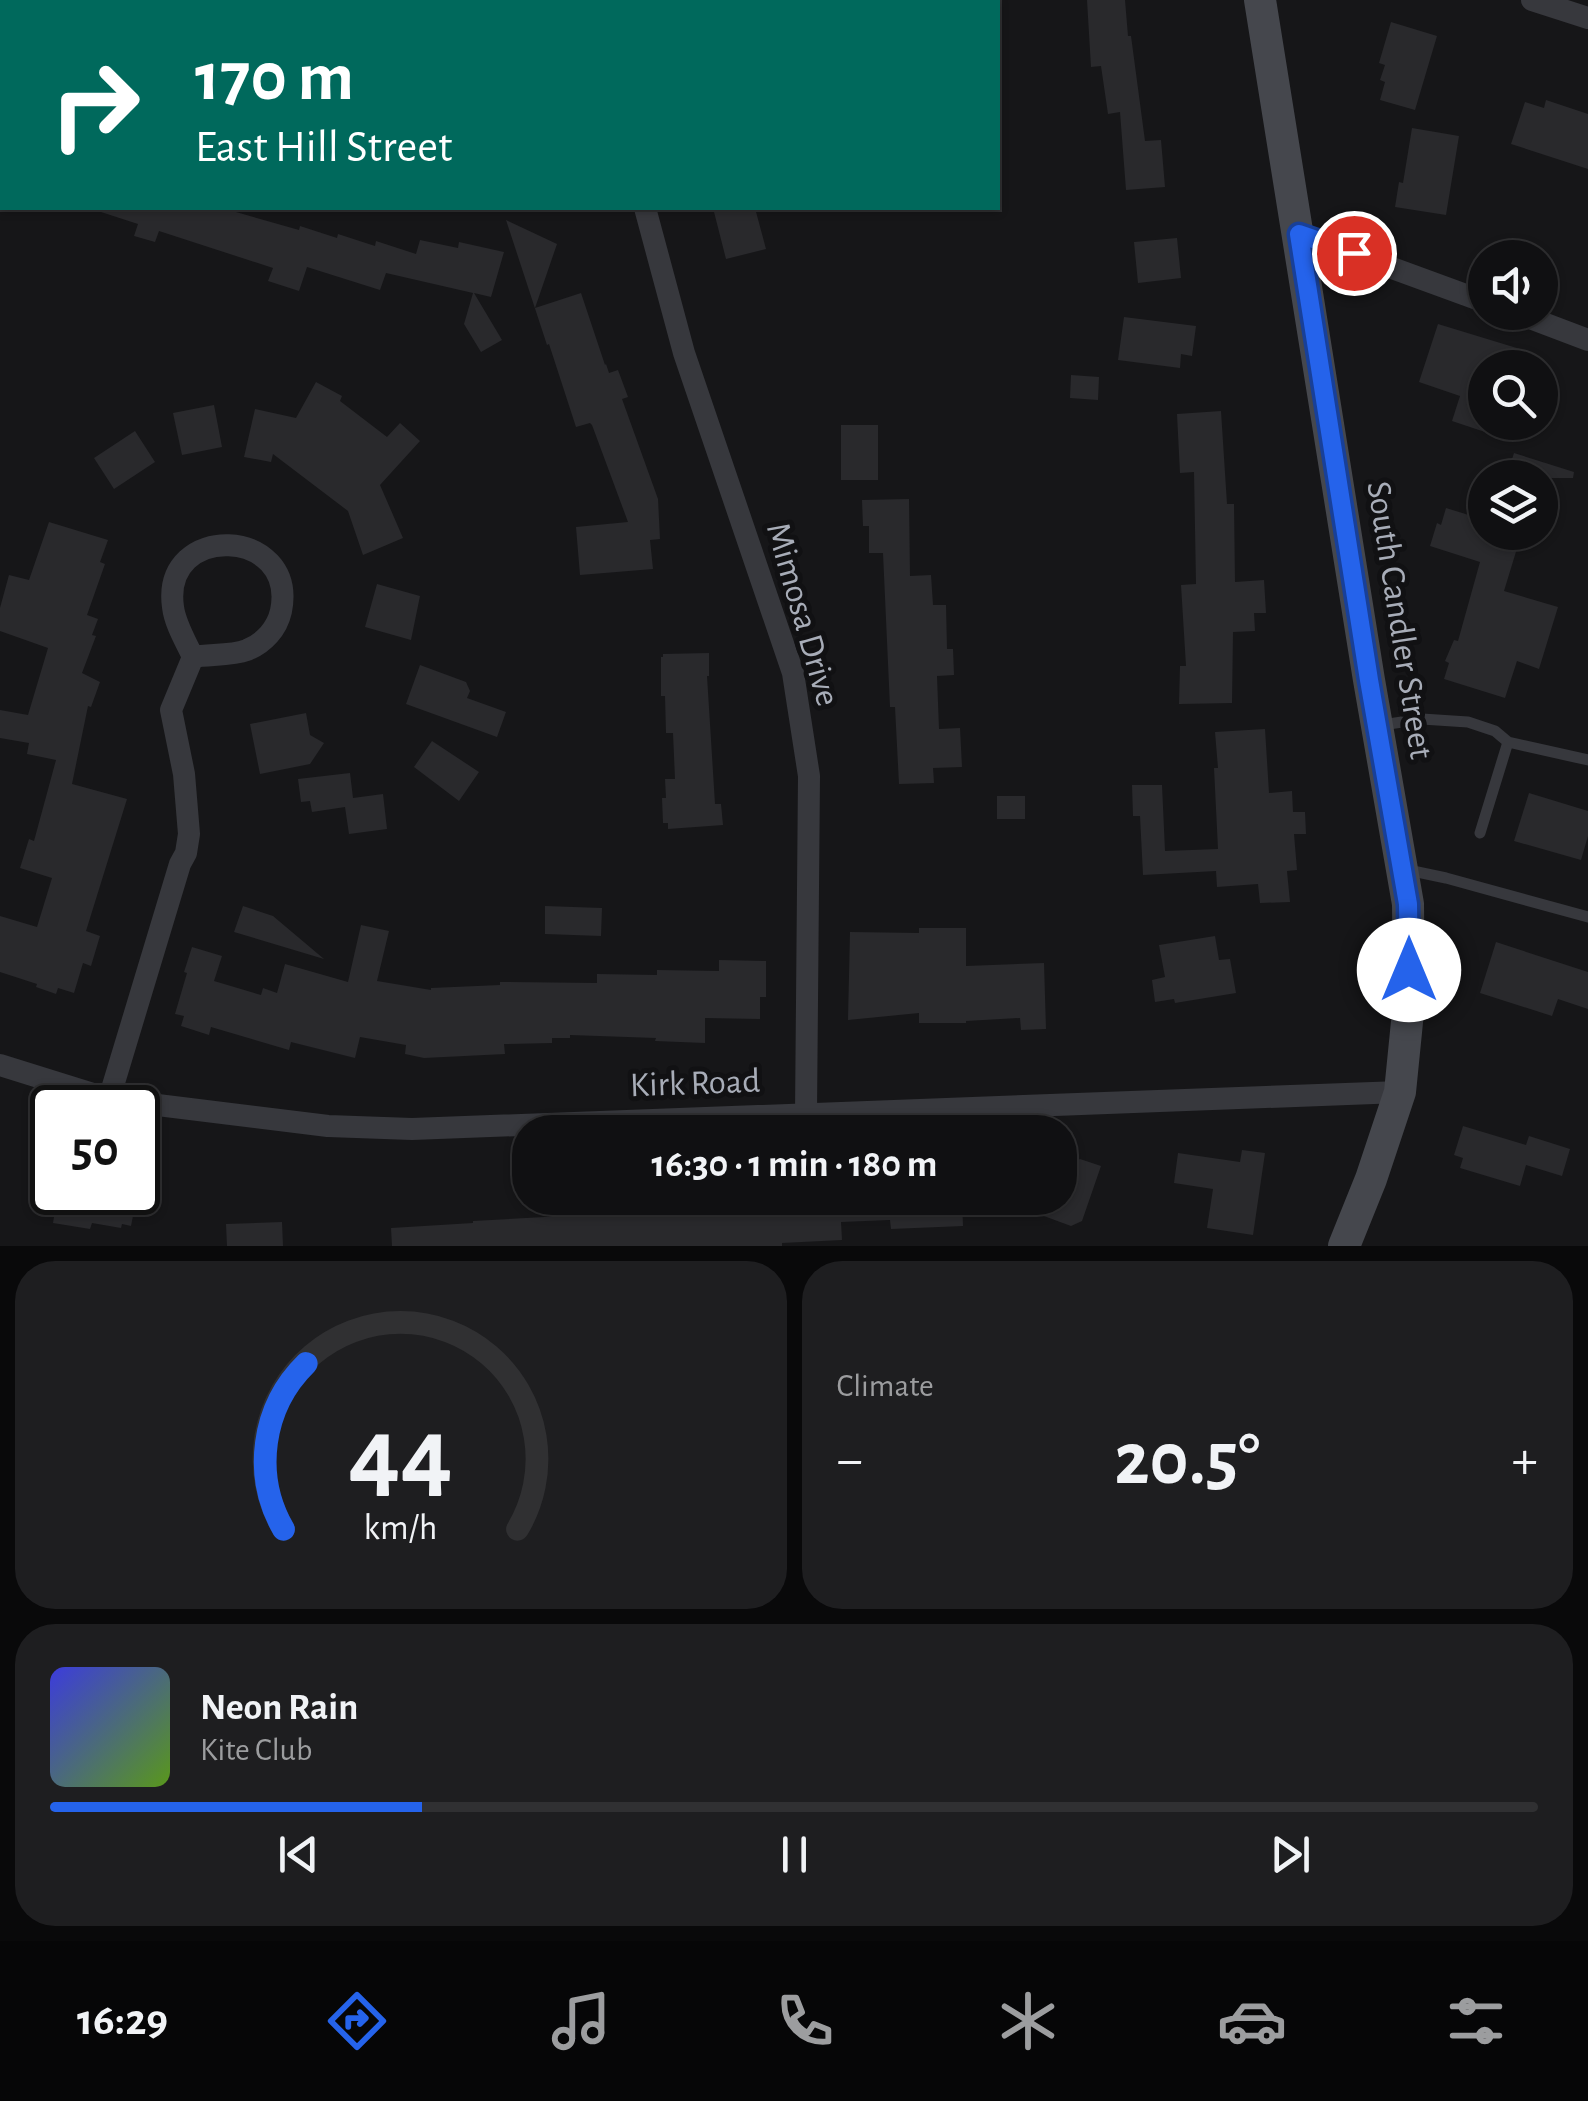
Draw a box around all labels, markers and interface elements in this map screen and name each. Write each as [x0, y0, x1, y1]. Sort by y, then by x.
icon: right [30, 40, 160, 170]
text: 170 m [195, 43, 354, 113]
text: East Hill Street [195, 125, 452, 170]
pin [1312, 211, 1397, 296]
icon: arrive [1327, 226, 1382, 281]
map controls [1468, 240, 1558, 550]
button: sound [1468, 240, 1558, 330]
button: search [1468, 350, 1558, 440]
button: layers [1468, 460, 1558, 550]
street label: South Candler Street [1360, 479, 1439, 761]
street label: Mimosa Drive [760, 519, 845, 710]
position arrow [1357, 918, 1461, 1022]
street label: Kirk Road [629, 1064, 761, 1103]
speed limit sign: 50 [30, 1085, 160, 1215]
text: 16:30 · 1 min · 180 m [652, 1146, 938, 1184]
text: Climate [837, 1370, 934, 1402]
text: 44 [348, 1404, 453, 1508]
text: 20.5° [1114, 1423, 1260, 1498]
text: − [837, 1433, 863, 1488]
text: + [1512, 1433, 1538, 1488]
text: km/h [364, 1510, 438, 1546]
text: Neon Rain [200, 1689, 358, 1727]
text: Kite Club [200, 1734, 312, 1766]
icon: previous [271, 1827, 326, 1882]
icon: pause [767, 1827, 822, 1882]
icon: next [1263, 1827, 1318, 1882]
icon: directions [322, 1986, 392, 2056]
icon: music [546, 1986, 616, 2056]
icon: phone [770, 1986, 840, 2056]
icon: climate [993, 1986, 1063, 2056]
icon: car [1217, 1986, 1287, 2056]
icon: filters [1441, 1986, 1511, 2056]
text: 16:29 [77, 1998, 168, 2043]

